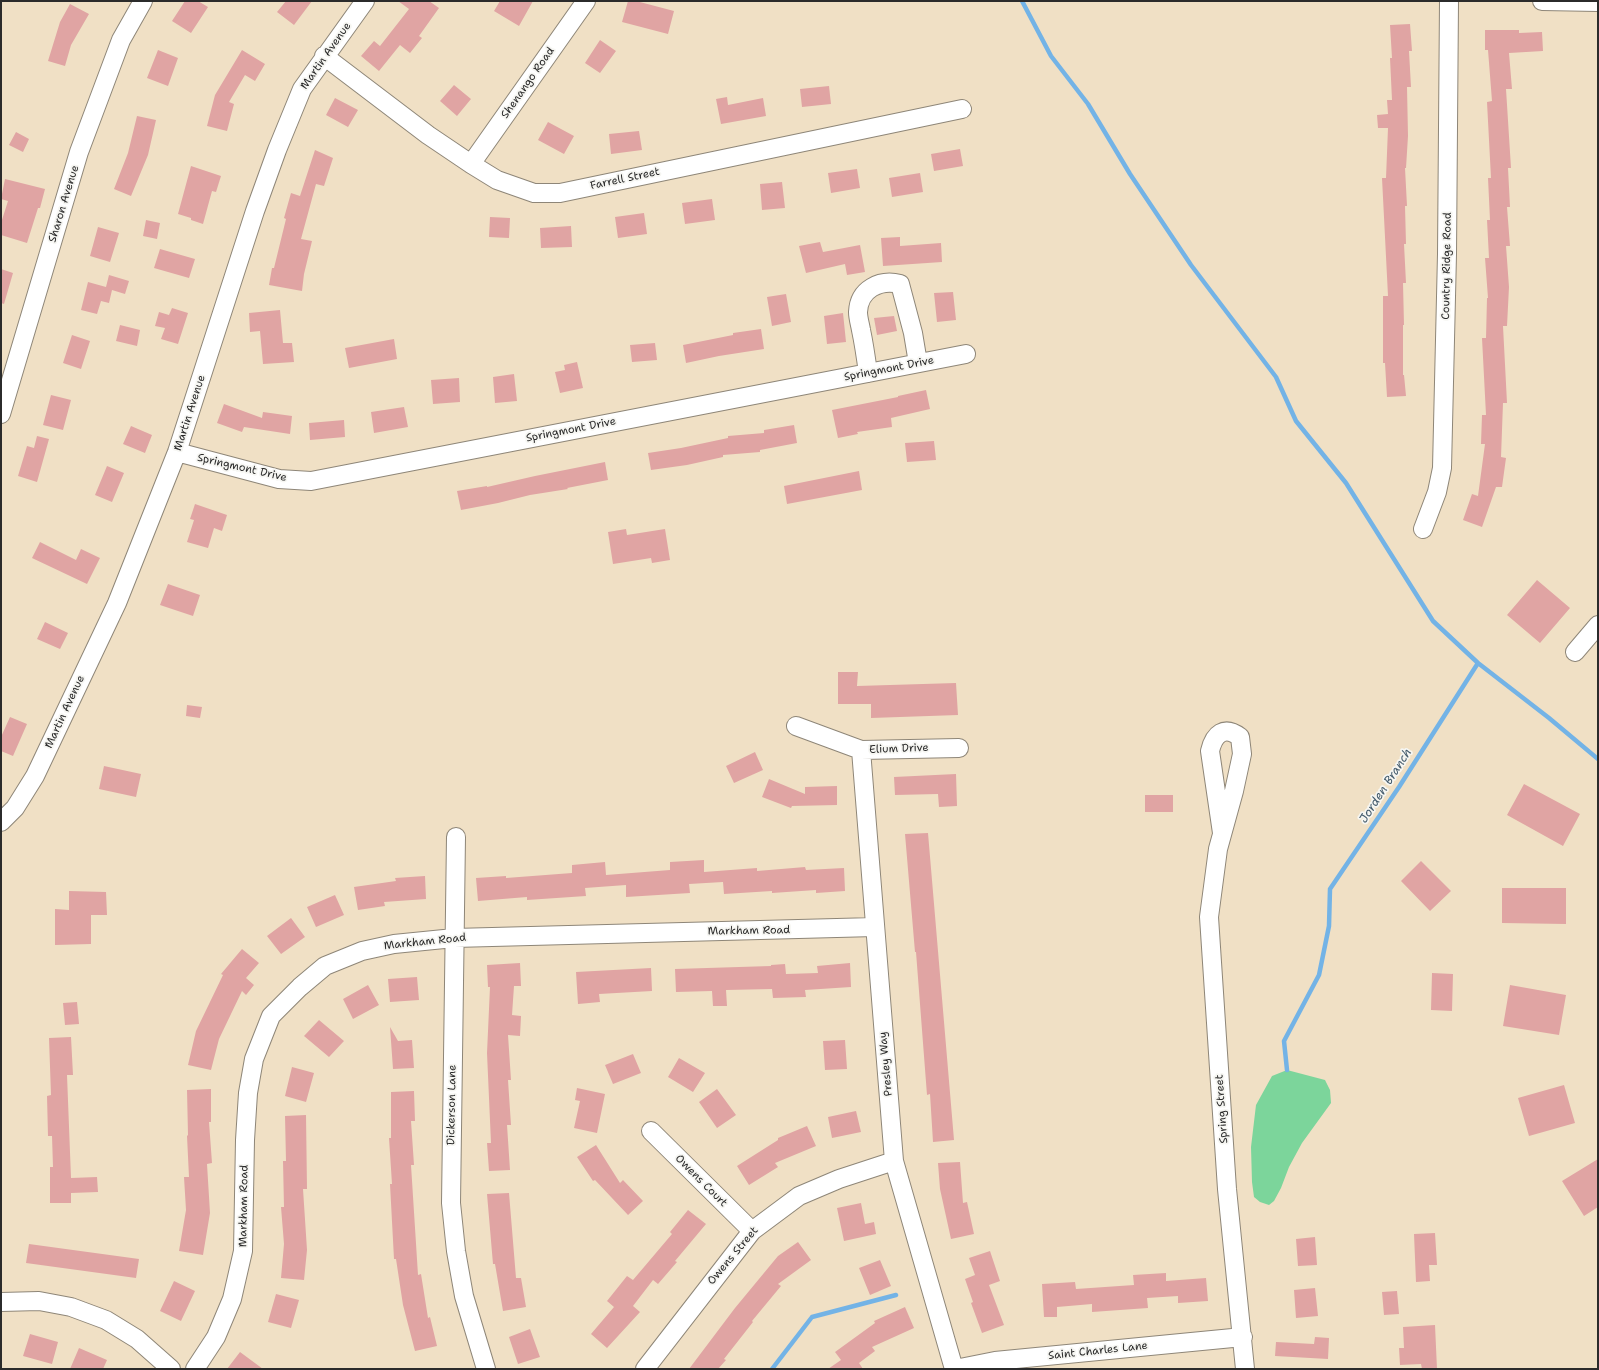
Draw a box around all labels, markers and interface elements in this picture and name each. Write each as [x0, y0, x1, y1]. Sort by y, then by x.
street label: Martin Avenue [298, 20, 354, 92]
street label: Shenango Road [499, 45, 557, 121]
street label: Sharon Avenue [46, 164, 82, 244]
street label: Farrell Street [589, 165, 661, 193]
street label: Country Ridge Road [1439, 212, 1455, 320]
street label: Springmont Drive [843, 354, 935, 384]
street label: Martin Avenue [172, 373, 208, 453]
street label: Springmont Drive [525, 415, 617, 445]
street label: Springmont Drive [196, 451, 288, 485]
street label: Martin Avenue [42, 673, 88, 751]
street label: Elium Drive [869, 741, 929, 757]
water label: Jorden Branch [1357, 746, 1415, 826]
street label: Markham Road [708, 924, 790, 938]
street label: Markham Road [383, 931, 467, 953]
street label: Presley Way [877, 1031, 895, 1097]
street label: Dickerson Lane [445, 1065, 459, 1145]
street label: Spring Street [1213, 1074, 1231, 1144]
street label: Owens Court [672, 1152, 730, 1210]
street label: Markham Road [237, 1165, 251, 1247]
street label: Owens Street [705, 1224, 761, 1288]
street label: Saint Charles Lane [1048, 1339, 1148, 1363]

